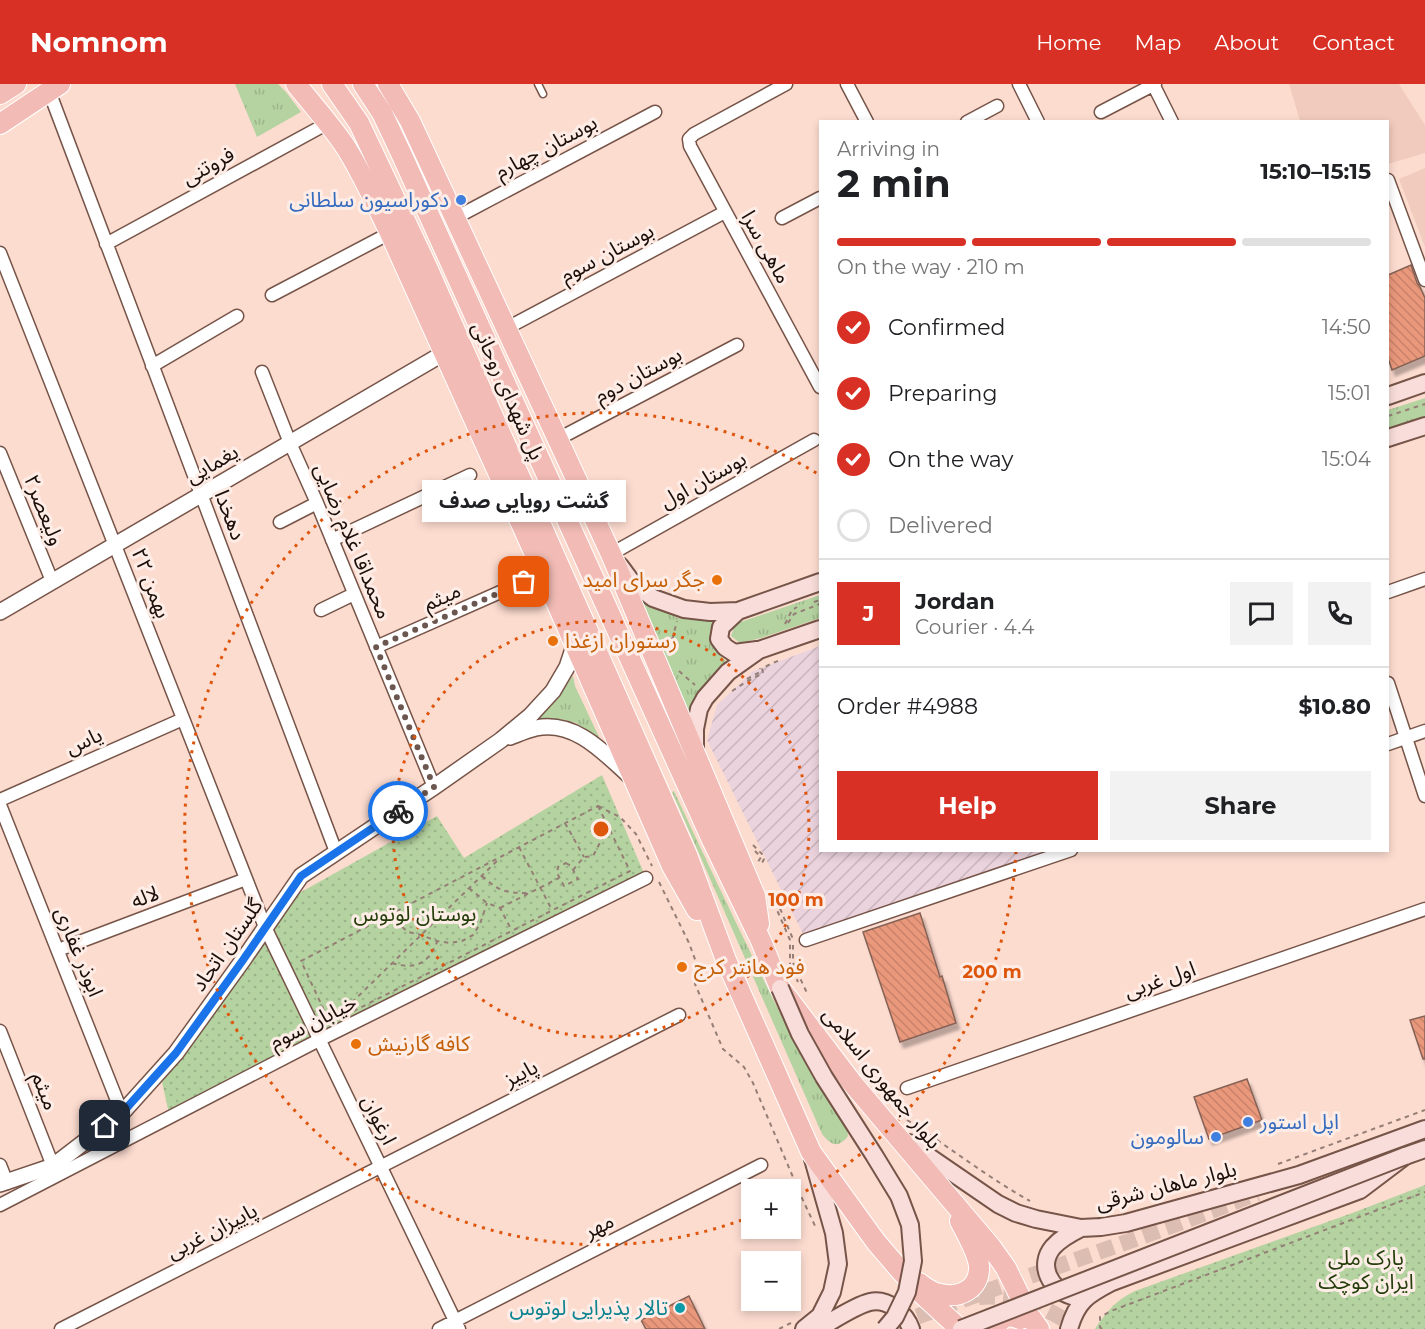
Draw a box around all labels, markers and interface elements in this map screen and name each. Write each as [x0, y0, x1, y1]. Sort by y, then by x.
text: Nomnom [30, 25, 168, 59]
text: Home [1036, 30, 1101, 55]
text: Map [1134, 30, 1181, 55]
text: About [1214, 30, 1279, 55]
text: Contact [1312, 30, 1395, 55]
street label: بوستان چهارم [490, 109, 603, 187]
text: Arriving in [837, 137, 940, 161]
street label: فروتنی [177, 141, 238, 190]
text: 15:10–15:15 [1260, 158, 1371, 185]
text: 2 min [837, 159, 951, 207]
place label: دکوراسیون سلطانی [289, 187, 449, 212]
marker: دکوراسیون سلطانی [454, 193, 468, 207]
street label: ماهی سرا [736, 206, 797, 288]
street label: بوستان سوم [556, 217, 660, 291]
text: On the way · 210 m [837, 255, 1025, 279]
icon: check [837, 311, 870, 344]
text: Confirmed [888, 314, 1005, 341]
text: 14:50 [1322, 315, 1371, 339]
street label: پل شهدای روحانی [466, 318, 550, 464]
street label: بوستان دوم [590, 341, 688, 412]
icon: check [837, 377, 870, 410]
text: Preparing [888, 380, 997, 407]
text: 15:01 [1328, 381, 1371, 405]
street label: یغمایی [181, 438, 243, 489]
icon: check [837, 443, 870, 476]
street label: بوستان اول [655, 446, 750, 513]
text: On the way [888, 446, 1013, 473]
text: 15:04 [1322, 447, 1371, 471]
street label: محمداقا غلام رضایی [306, 459, 397, 624]
street label: ولیعصر۲ [19, 471, 70, 549]
callout: گشت رویایی صدف [422, 480, 626, 522]
street label: دهخدا [210, 486, 251, 543]
text: گشت رویایی صدف [439, 489, 609, 513]
text: Delivered [888, 512, 993, 539]
street label: ۲۲ بهمن [127, 544, 176, 622]
pin [498, 556, 549, 607]
icon: bag [507, 565, 540, 598]
place label: جگر سرای امید [582, 567, 705, 592]
marker: جگر سرای امید [710, 573, 724, 587]
street label: میثم [419, 577, 466, 619]
button: chat [1230, 582, 1293, 645]
button: phone [1308, 582, 1371, 645]
text: Jordan [915, 588, 995, 615]
text: J [863, 600, 874, 627]
text: Courier · 4.4 [915, 615, 1034, 639]
place label: رستوران ازغذا [565, 628, 677, 653]
marker: رستوران ازغذا [546, 634, 560, 648]
text: Order #4988 [837, 693, 978, 720]
text: $10.80 [1298, 693, 1371, 720]
street label: یاس [61, 721, 106, 760]
button: Help [837, 771, 1098, 840]
button: Share [1110, 771, 1371, 840]
courier [368, 781, 428, 841]
icon: bike [382, 795, 415, 828]
centre of rings [591, 819, 611, 839]
street label: لاله [127, 880, 162, 913]
text: 100 m [768, 889, 824, 911]
street label: گلستان اتحاد [186, 893, 268, 996]
park label: بوستان لوتوس [354, 901, 476, 926]
street label: ابوذر غفاری [50, 903, 109, 1000]
place label: فود هانتر کرج [694, 954, 805, 982]
street label: اول غربی [1121, 956, 1199, 1003]
marker: فود هانتر کرج [675, 960, 689, 974]
text: 200 m [962, 961, 1022, 983]
street label: خیابان سوم [265, 989, 362, 1058]
street label: بلوار جمهوری اسلامی [818, 1002, 947, 1153]
place label: کافه گارنیش [368, 1031, 470, 1056]
marker: کافه گارنیش [349, 1037, 363, 1051]
street label: پاییز [499, 1054, 542, 1093]
street label: میثم [24, 1068, 64, 1114]
street label: ارغوان [357, 1091, 402, 1149]
pin [79, 1100, 130, 1151]
icon: home [88, 1109, 121, 1142]
place label: اپل استور [1259, 1109, 1339, 1135]
marker: اپل استور [1241, 1115, 1255, 1129]
place label: سالومون [1131, 1124, 1204, 1149]
marker: سالومون [1209, 1130, 1223, 1144]
street label: بلوار ماهان شرقی [1093, 1156, 1239, 1215]
map controls [741, 1179, 801, 1311]
button: + [741, 1179, 801, 1239]
street label: پاییزان غربی [162, 1197, 262, 1265]
street label: مهر [579, 1208, 618, 1244]
park label: پارک ملی ایران کوچک [1318, 1245, 1414, 1295]
button: − [741, 1251, 801, 1311]
place label: تالار پذیرایی لوتوس [509, 1295, 668, 1321]
marker: تالار پذیرایی لوتوس [673, 1301, 687, 1315]

